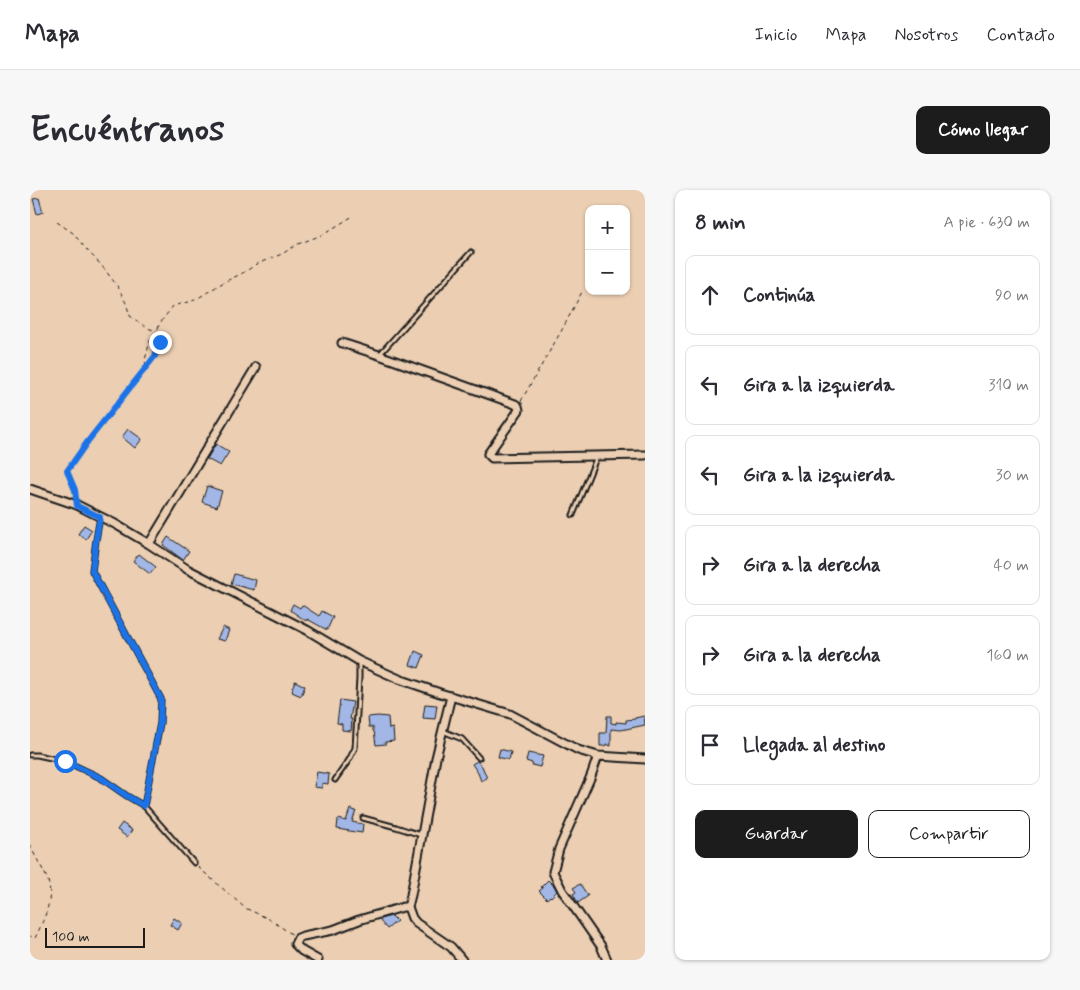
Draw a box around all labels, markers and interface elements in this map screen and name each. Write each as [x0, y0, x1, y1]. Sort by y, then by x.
text: Mapa [25, 19, 80, 50]
text: Inicio [755, 23, 797, 47]
text: Mapa [825, 23, 866, 47]
text: Nosotros [894, 23, 959, 47]
text: Contacto [987, 23, 1055, 47]
button: Cómo llegar [916, 106, 1050, 154]
text: Encuéntranos [30, 107, 225, 153]
map controls [585, 205, 630, 295]
button: + [585, 205, 630, 250]
text: 8 min [695, 209, 746, 237]
text: A pie · 630 m [944, 212, 1030, 233]
button: − [585, 250, 630, 295]
icon: ahead [696, 281, 724, 309]
text: Continúa [743, 283, 815, 308]
text: 90 m [995, 285, 1029, 306]
route end [149, 331, 172, 354]
icon: left [696, 371, 724, 399]
text: Gira a la izquierda [743, 373, 894, 398]
text: 310 m [988, 375, 1029, 396]
icon: left [696, 461, 724, 489]
text: Gira a la izquierda [743, 463, 894, 488]
text: 30 m [996, 465, 1029, 486]
icon: right [696, 551, 724, 579]
text: Gira a la derecha [743, 553, 881, 578]
text: 40 m [993, 555, 1029, 576]
icon: right [696, 641, 724, 669]
text: Gira a la derecha [743, 643, 881, 668]
text: 160 m [986, 645, 1029, 666]
icon: arrive [696, 731, 724, 759]
text: Llegada al destino [743, 733, 885, 758]
route start [54, 750, 77, 773]
button: Guardar [695, 810, 858, 858]
button: Compartir [868, 810, 1030, 858]
scale bar [45, 925, 145, 948]
text: 100 m [52, 928, 90, 946]

